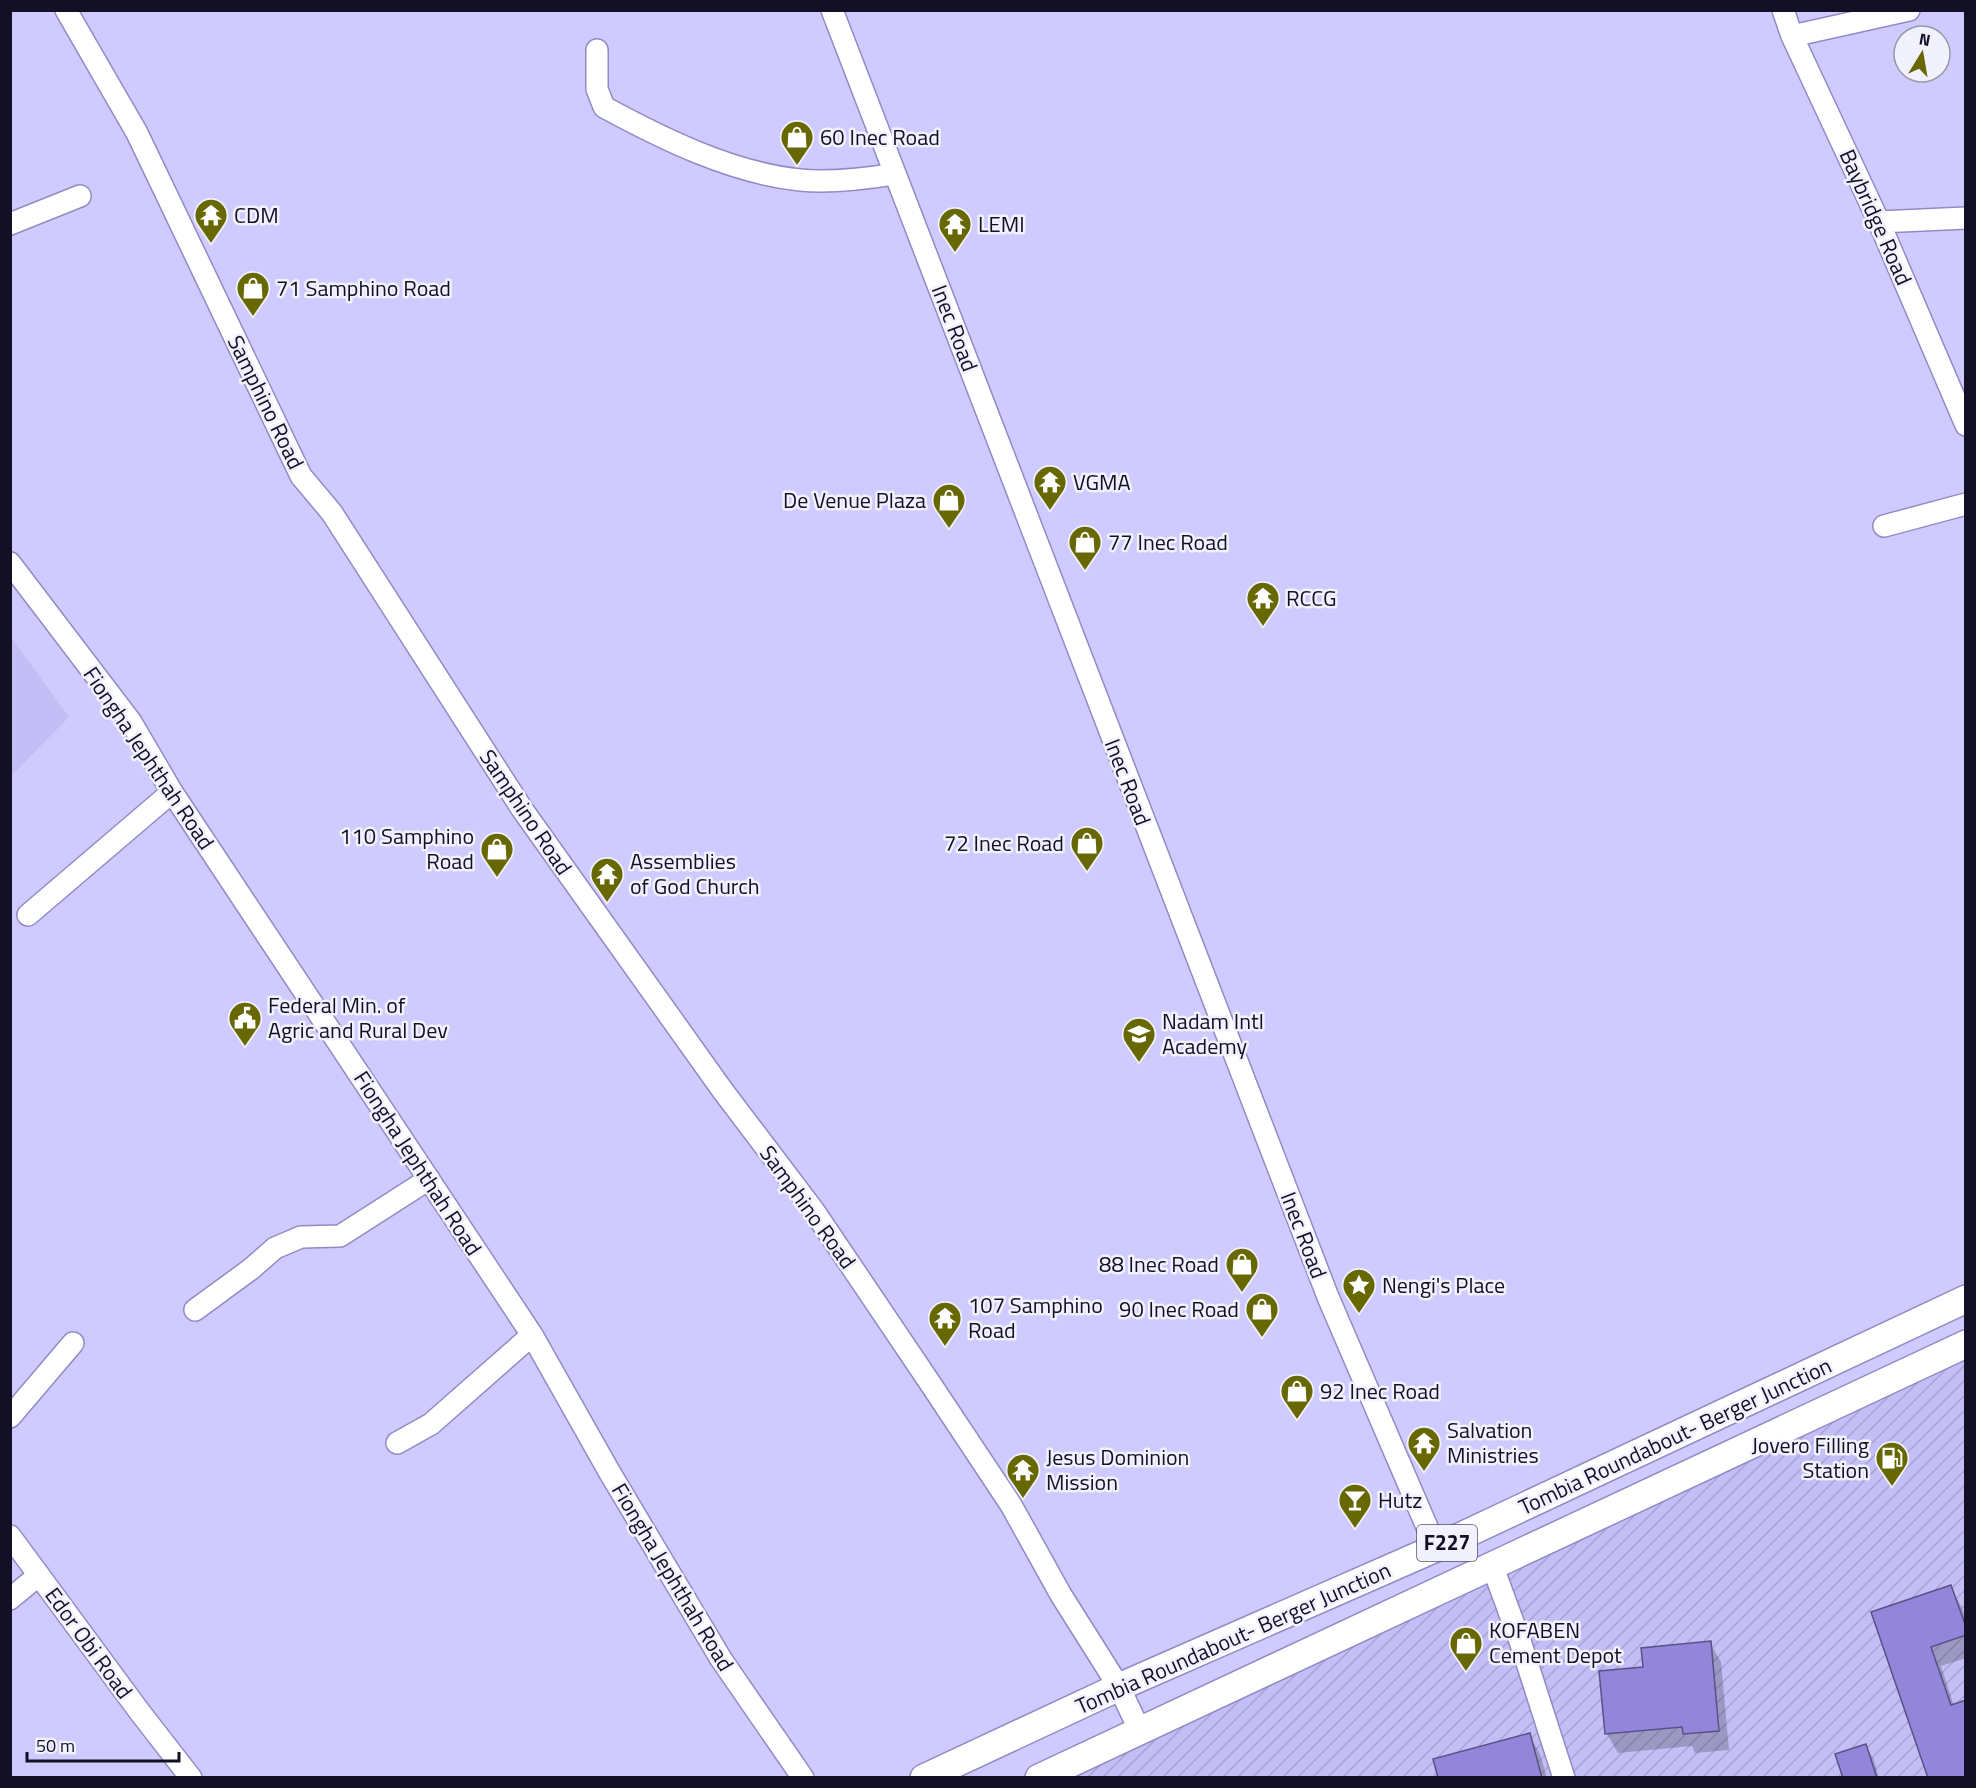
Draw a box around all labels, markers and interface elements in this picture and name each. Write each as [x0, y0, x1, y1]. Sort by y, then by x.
north arrow [1892, 24, 1952, 84]
text: N [1917, 26, 1933, 52]
shop icon: 60 Inec Road [779, 119, 815, 166]
place label: 60 Inec Road [820, 120, 940, 154]
street label: Baybridge Road [1831, 144, 1921, 290]
temple icon: CDM [193, 197, 229, 244]
place label: CDM [234, 198, 279, 232]
temple icon: LEMI [937, 206, 973, 253]
place label: LEMI [978, 207, 1025, 241]
shop icon: 71 Samphino Road [235, 270, 271, 317]
place label: 71 Samphino Road [276, 271, 451, 305]
street label: Inec Road [923, 280, 987, 376]
street label: Samphino Road [219, 329, 313, 475]
temple icon: VGMA [1032, 464, 1068, 511]
place label: VGMA [1073, 465, 1131, 499]
shop icon: De Venue Plaza [931, 482, 967, 529]
place label: De Venue Plaza [783, 483, 926, 517]
shop icon: 77 Inec Road [1067, 524, 1103, 571]
place label: 77 Inec Road [1108, 525, 1228, 559]
temple icon: RCCG [1245, 580, 1281, 627]
place label: RCCG [1286, 581, 1337, 615]
street label: Fiongha Jephthah Road [75, 660, 223, 856]
street label: Inec Road [1096, 734, 1160, 830]
street label: Samphino Road [471, 742, 581, 882]
place label: 110 Samphino Road [339, 819, 474, 878]
shop icon: 72 Inec Road [1069, 825, 1105, 872]
place label: 72 Inec Road [944, 826, 1064, 860]
shop icon: 110 Samphino Road [479, 831, 515, 878]
place label: Assemblies of God Church [630, 844, 760, 903]
temple icon: Assemblies of God Church [589, 856, 625, 903]
place label: Federal Min. of Agric and Rural Dev [268, 988, 448, 1047]
public building icon: Federal Min. of Agric and Rural Dev [227, 1000, 263, 1047]
place label: Nadam Intl Academy [1162, 1004, 1264, 1063]
school or university icon: Nadam Intl Academy [1121, 1016, 1157, 1063]
street label: Fiongha Jephthah Road [345, 1064, 491, 1262]
street label: Samphino Road [751, 1138, 865, 1276]
street label: Inec Road [1272, 1187, 1336, 1283]
shop icon: 88 Inec Road [1224, 1246, 1260, 1293]
place label: 88 Inec Road [1099, 1247, 1219, 1281]
place icon: Nengi's Place [1341, 1267, 1377, 1314]
place label: Nengi's Place [1382, 1268, 1505, 1302]
place label: 107 Samphino Road [968, 1288, 1103, 1347]
shop icon: 90 Inec Road [1244, 1291, 1280, 1338]
place label: 90 Inec Road [1119, 1292, 1239, 1326]
temple icon: 107 Samphino Road [927, 1300, 963, 1347]
street label: Tombia Roundabout- Berger Junction [1513, 1348, 1837, 1524]
shop icon: 92 Inec Road [1279, 1373, 1315, 1420]
place label: 92 Inec Road [1320, 1374, 1440, 1408]
place label: Salvation Ministries [1447, 1413, 1539, 1472]
temple icon: Salvation Ministries [1406, 1425, 1442, 1472]
place label: Jovero Filling Station [1751, 1428, 1869, 1487]
place label: Jesus Dominion Mission [1046, 1440, 1189, 1499]
fuel station icon: Jovero Filling Station [1874, 1440, 1910, 1487]
temple icon: Jesus Dominion Mission [1005, 1452, 1041, 1499]
street label: Fiongha Jephthah Road [603, 1476, 743, 1678]
bar icon: Hutz [1337, 1482, 1373, 1529]
place label: Hutz [1378, 1483, 1422, 1517]
road number: F227 [1417, 1525, 1477, 1561]
street label: Tombia Roundabout- Berger Junction [1070, 1553, 1396, 1723]
street label: Edor Obi Road [37, 1580, 141, 1706]
place label: KOFABEN Cement Depot [1489, 1613, 1622, 1672]
shop icon: KOFABEN Cement Depot [1448, 1625, 1484, 1672]
scale bar [27, 1725, 178, 1763]
text: 50 m [36, 1732, 75, 1759]

